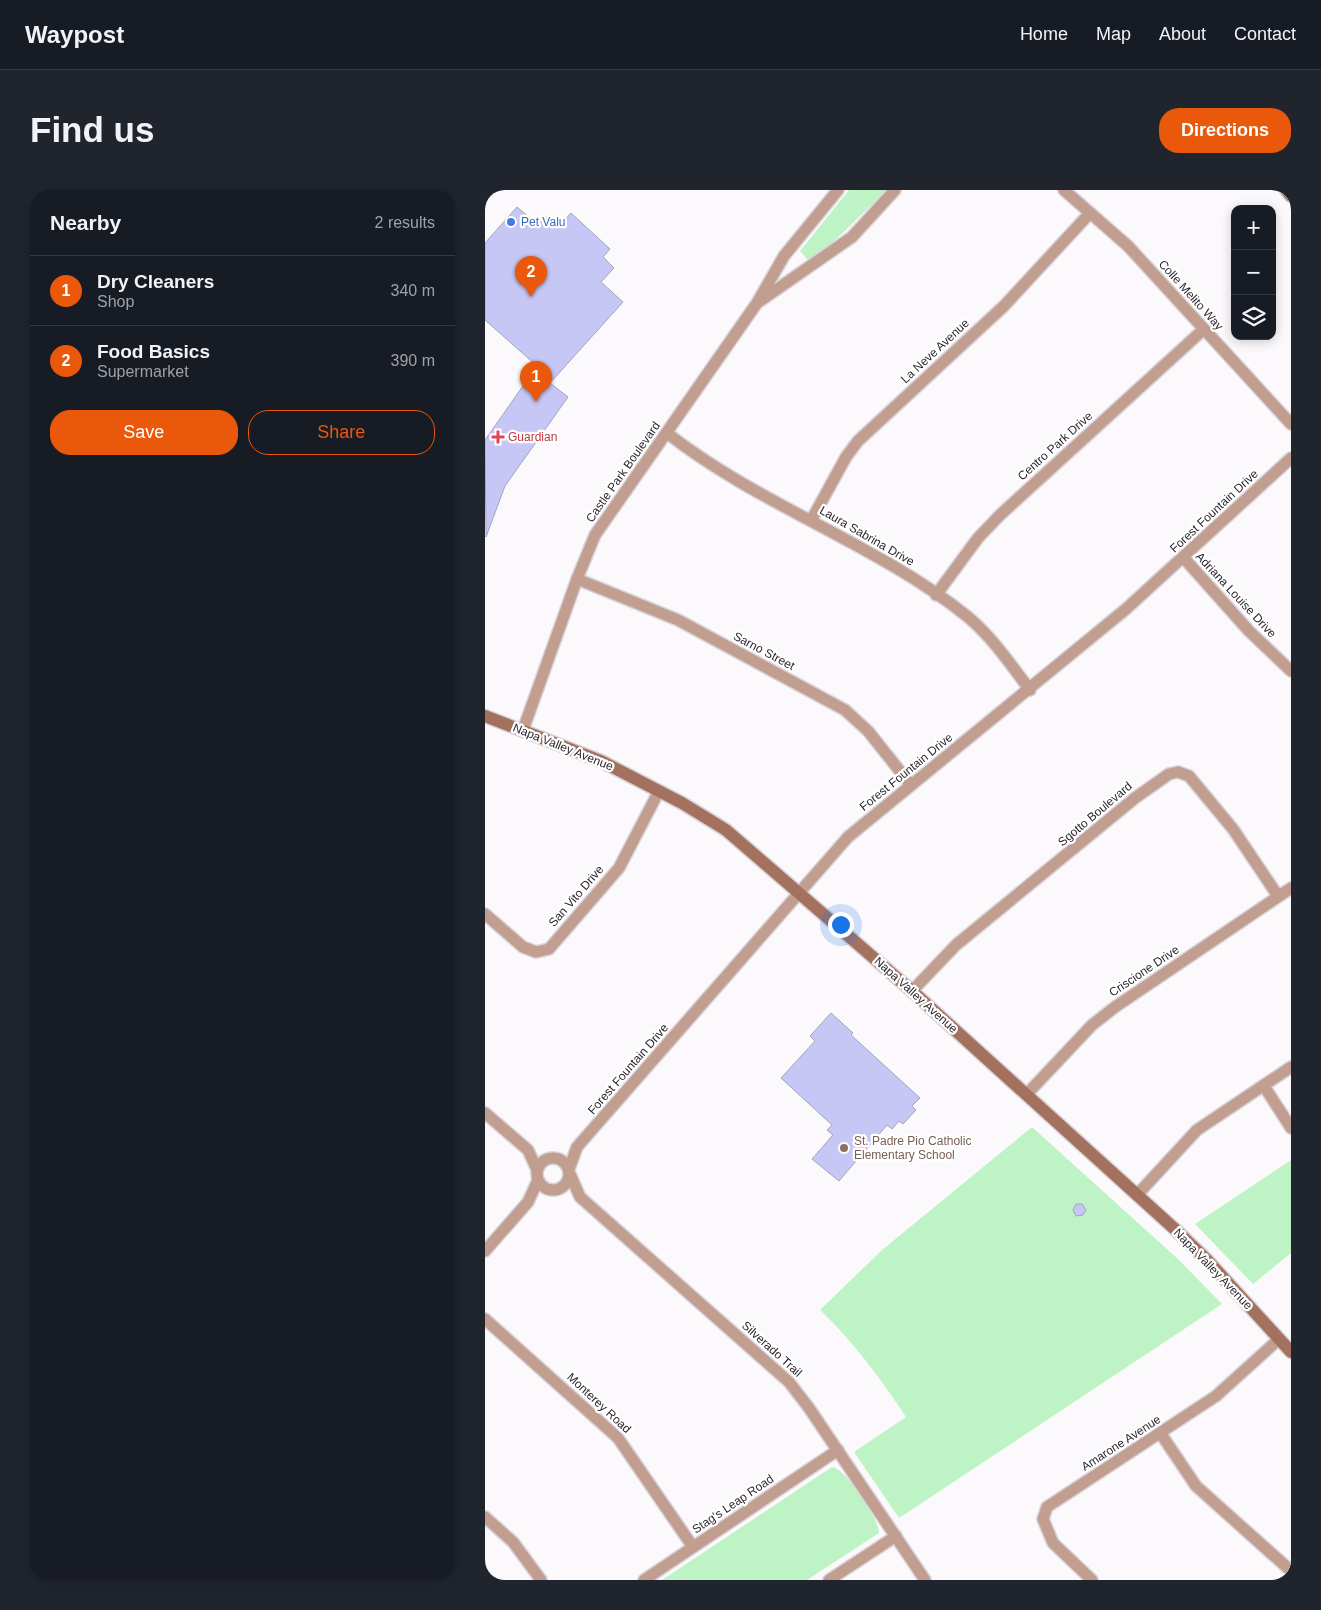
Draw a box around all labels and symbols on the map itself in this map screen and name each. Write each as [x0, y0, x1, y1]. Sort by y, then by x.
place label: Pet Valu [521, 215, 565, 229]
marker: Pet Valu [505, 216, 517, 228]
pin: 2 [515, 256, 547, 297]
street label: Colle Melito Way [1156, 257, 1226, 333]
street label: La Neve Avenue [898, 316, 972, 386]
pin: 1 [520, 361, 552, 402]
street label: Centro Park Drive [1015, 409, 1095, 483]
street label: Castle Park Boulevard [583, 419, 663, 525]
place label: Guardian [508, 430, 557, 444]
marker: Guardian [492, 431, 504, 443]
street label: Forest Fountain Drive [1167, 466, 1261, 555]
street label: Laura Sabrina Drive [817, 503, 917, 569]
street label: Adriana Louise Drive [1193, 549, 1279, 641]
street label: Sarno Street [731, 629, 798, 673]
street label: Napa Valley Avenue [511, 720, 616, 774]
street label: Forest Fountain Drive [857, 730, 955, 814]
street label: Sgotto Boulevard [1055, 779, 1135, 849]
street label: San Vito Drive [546, 862, 607, 929]
your location [828, 912, 854, 938]
street label: Criscione Drive [1106, 942, 1182, 1000]
street label: Napa Valley Avenue [872, 954, 961, 1036]
street label: Forest Fountain Drive [585, 1021, 671, 1117]
place label: St. Padre Pio Catholic Elementary School [854, 1134, 971, 1162]
marker: St. Padre Pio Catholic Elementary School [838, 1142, 850, 1154]
street label: Napa Valley Avenue [1171, 1226, 1255, 1313]
street label: Silverado Trail [739, 1318, 805, 1380]
street label: Monterey Road [564, 1370, 634, 1436]
street label: Amarone Avenue [1079, 1412, 1164, 1474]
street label: Stag's Leap Road [690, 1472, 776, 1536]

